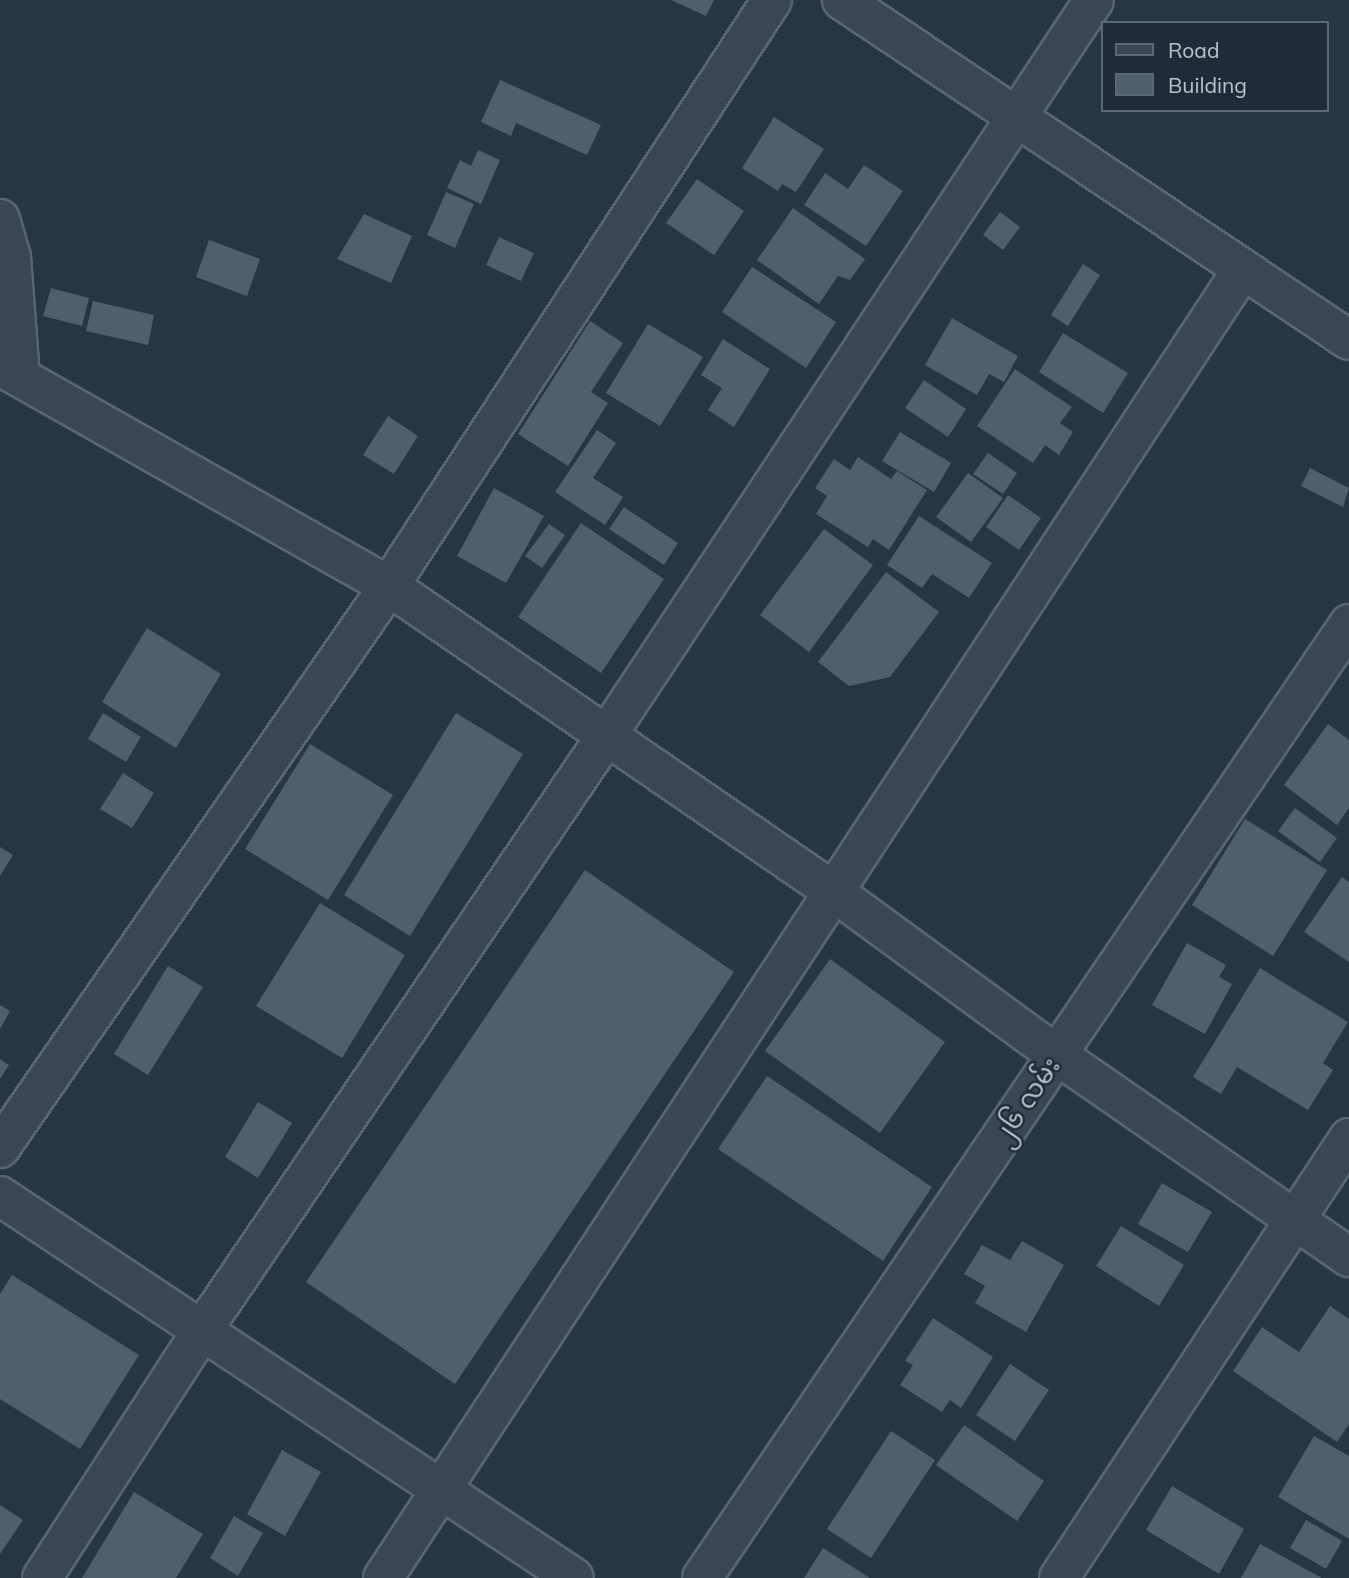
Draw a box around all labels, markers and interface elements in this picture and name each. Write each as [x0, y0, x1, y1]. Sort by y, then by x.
legend [1100, 21, 1328, 112]
text: Road [1168, 37, 1219, 63]
text: Building [1168, 72, 1247, 98]
street label: ၂၆ လမ်း [985, 1051, 1067, 1151]

